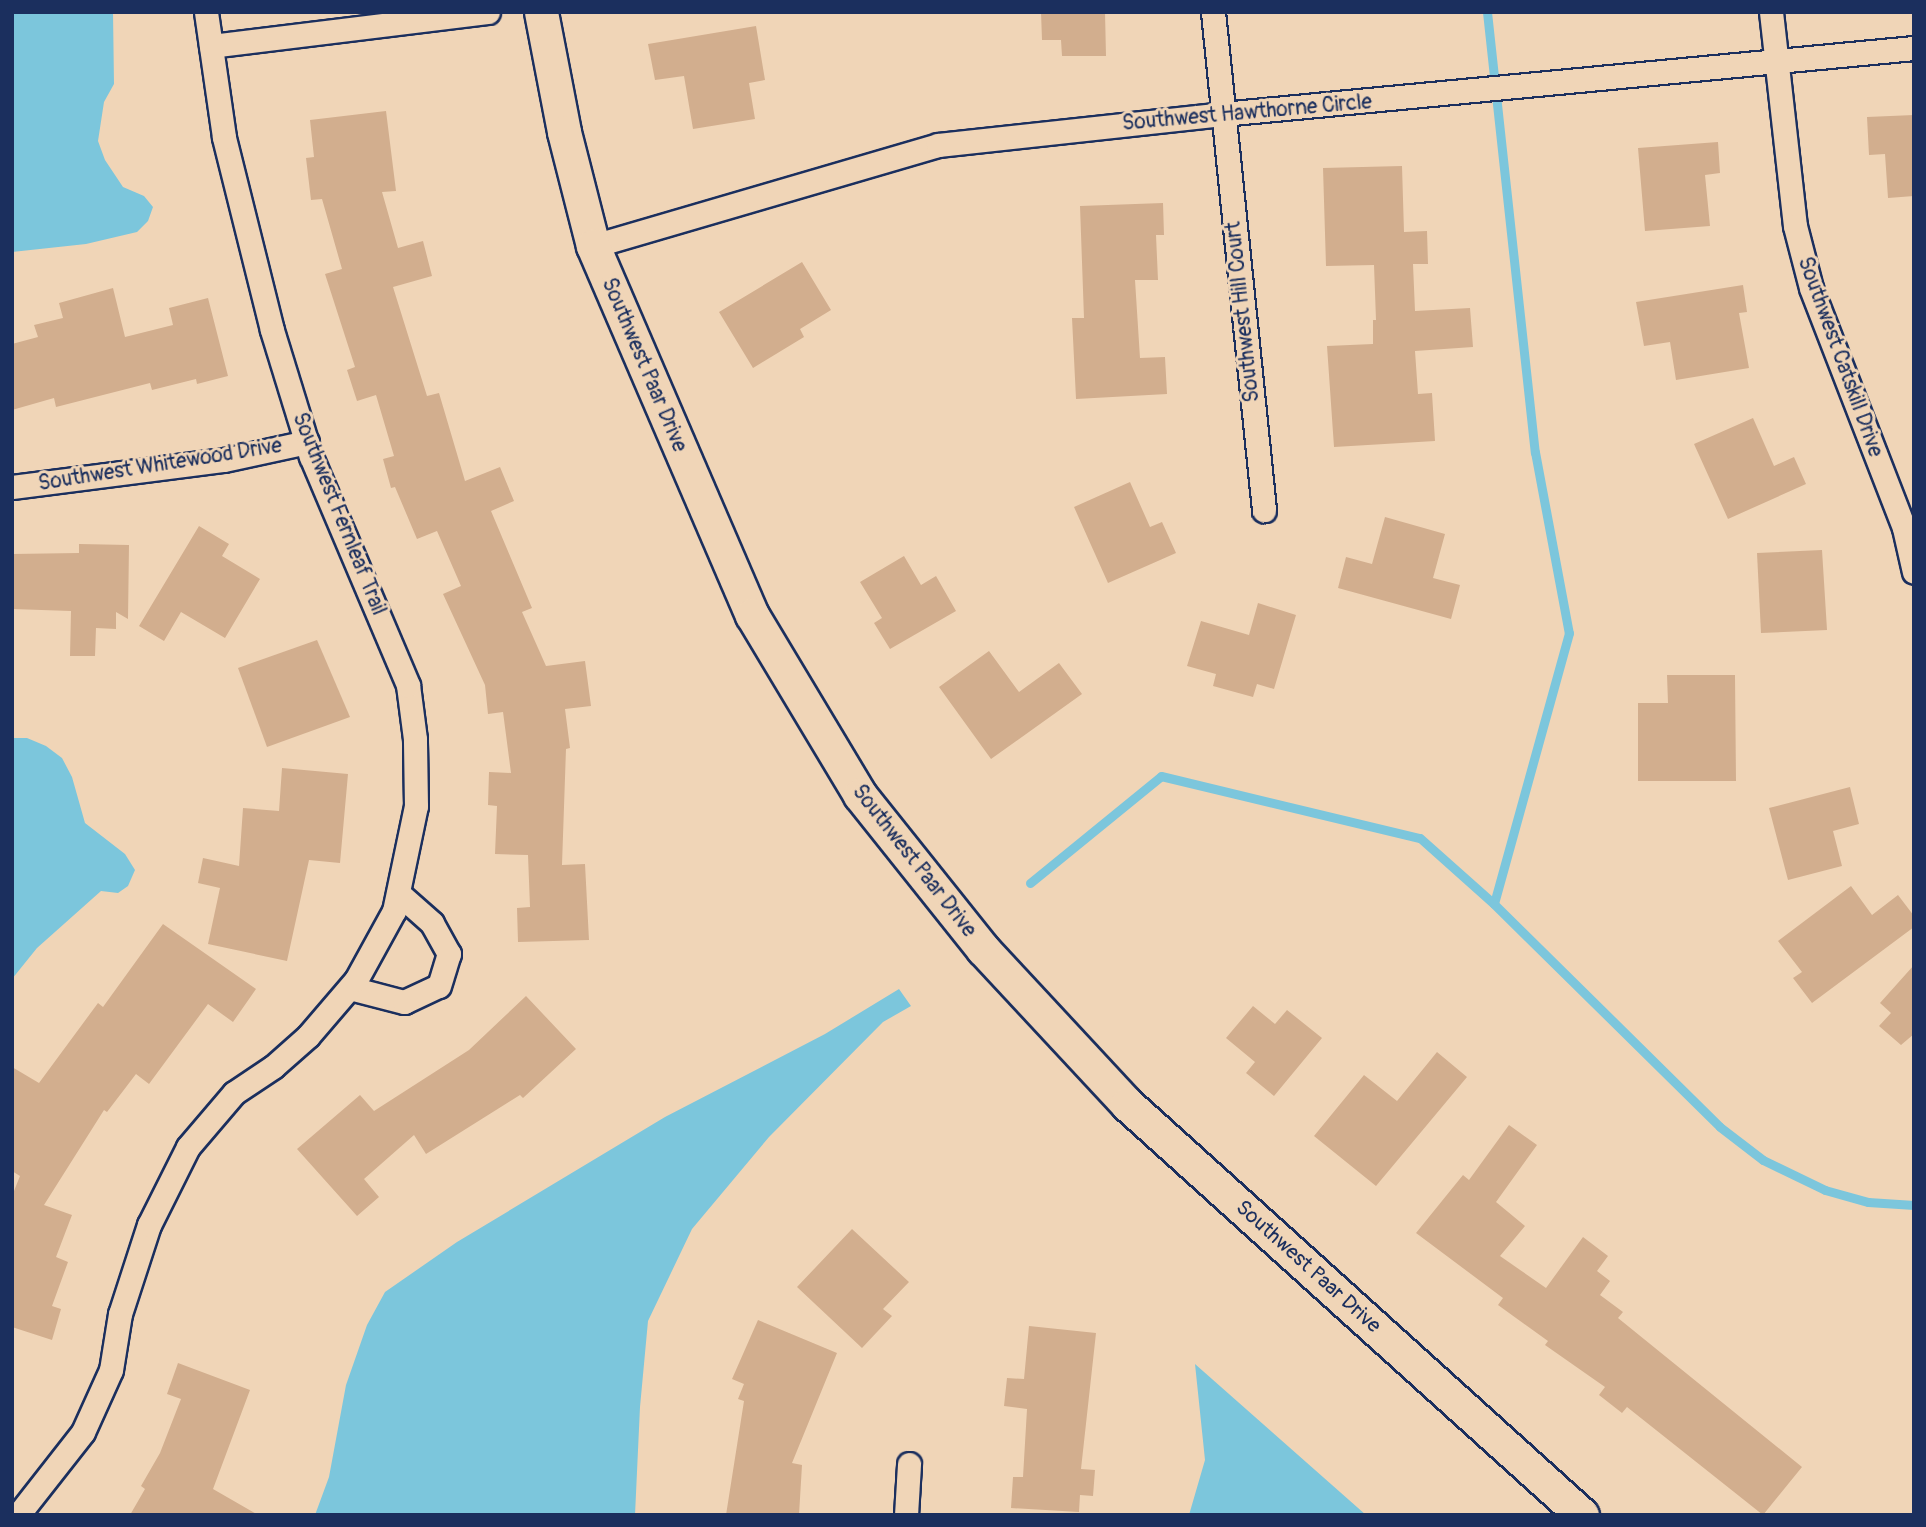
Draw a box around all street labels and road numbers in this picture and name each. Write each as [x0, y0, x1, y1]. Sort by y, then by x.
street label: Southwest Hawthorne Circle [1121, 90, 1373, 136]
street label: Southwest Hill Court [1221, 220, 1265, 404]
street label: Southwest Catskill Drive [1792, 253, 1888, 461]
street label: Southwest Paar Drive [596, 274, 692, 456]
street label: Southwest Fernleaf Trail [287, 409, 391, 619]
street label: Southwest Whitewood Drive [36, 433, 284, 497]
street label: Southwest Paar Drive [847, 780, 981, 942]
street label: Southwest Paar Drive [1230, 1195, 1386, 1339]

